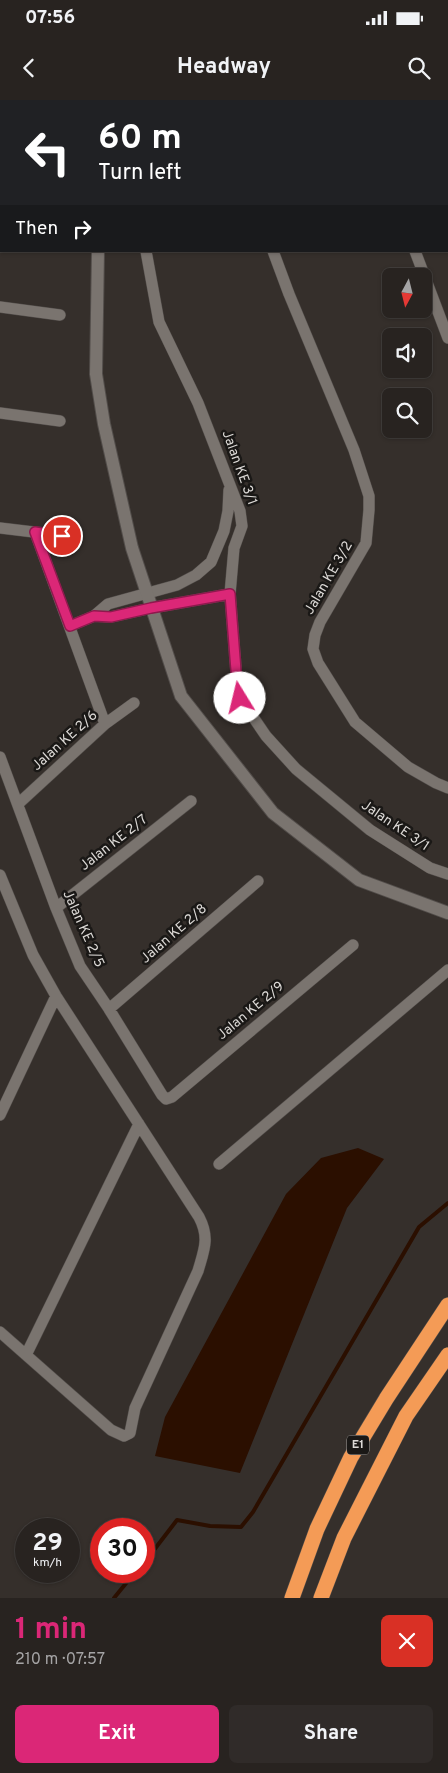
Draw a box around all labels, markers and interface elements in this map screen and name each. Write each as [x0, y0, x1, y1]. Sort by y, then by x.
text: 07:56 [25, 6, 75, 30]
icon: back [15, 54, 43, 82]
text: Headway [177, 54, 271, 81]
icon: search [405, 54, 433, 82]
text: 60 m [98, 117, 182, 161]
icon: left [15, 120, 80, 185]
text: Turn left [98, 160, 181, 187]
icon: right [68, 215, 96, 243]
text: Then [15, 217, 58, 241]
north arrow [382, 268, 432, 318]
map controls [382, 268, 432, 438]
button: sound [382, 328, 432, 378]
button: search [382, 388, 432, 438]
street label: Jalan KE 3/1 [218, 428, 260, 508]
pin [41, 515, 83, 557]
icon: arrive [48, 522, 76, 550]
street label: Jalan KE 3/2 [301, 538, 357, 618]
position arrow [213, 671, 265, 723]
street label: Jalan KE 2/6 [29, 707, 101, 775]
street label: Jalan KE 3/1 [358, 797, 432, 855]
street label: Jalan KE 2/7 [77, 811, 151, 875]
street label: Jalan KE 2/5 [58, 888, 108, 970]
street label: Jalan KE 2/8 [137, 901, 211, 967]
street label: Jalan KE 2/9 [214, 978, 288, 1044]
road number: E1 [347, 1436, 369, 1454]
speed limit sign: 30 [90, 1518, 155, 1583]
text: 29 [32, 1528, 63, 1560]
text: km/h [33, 1555, 62, 1571]
text: 1 min [15, 1612, 87, 1649]
button: close [381, 1615, 433, 1667]
text: 210 m · 07:57 [15, 1650, 105, 1670]
button: Exit [15, 1705, 219, 1763]
button: Share [229, 1705, 433, 1763]

